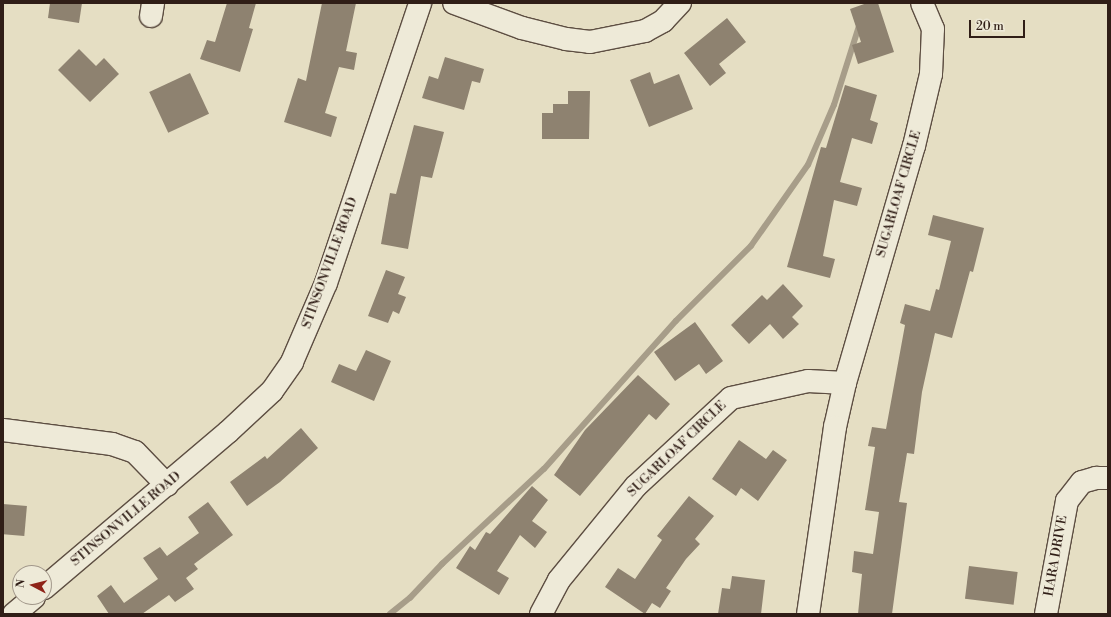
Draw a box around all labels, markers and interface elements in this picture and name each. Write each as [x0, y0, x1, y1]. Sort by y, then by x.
scale bar [971, 12, 1027, 38]
text: 20 m [976, 19, 1004, 34]
street label: SUGARLOAF CIRCLE [873, 129, 925, 259]
street label: STINSONVILLE ROAD [299, 195, 361, 331]
street label: SUGARLOAF CIRCLE [624, 398, 730, 500]
street label: STINSONVILLE ROAD [68, 468, 184, 570]
street label: HARA DRIVE [1041, 514, 1071, 598]
north arrow [12, 565, 52, 605]
text: N [14, 578, 29, 589]

